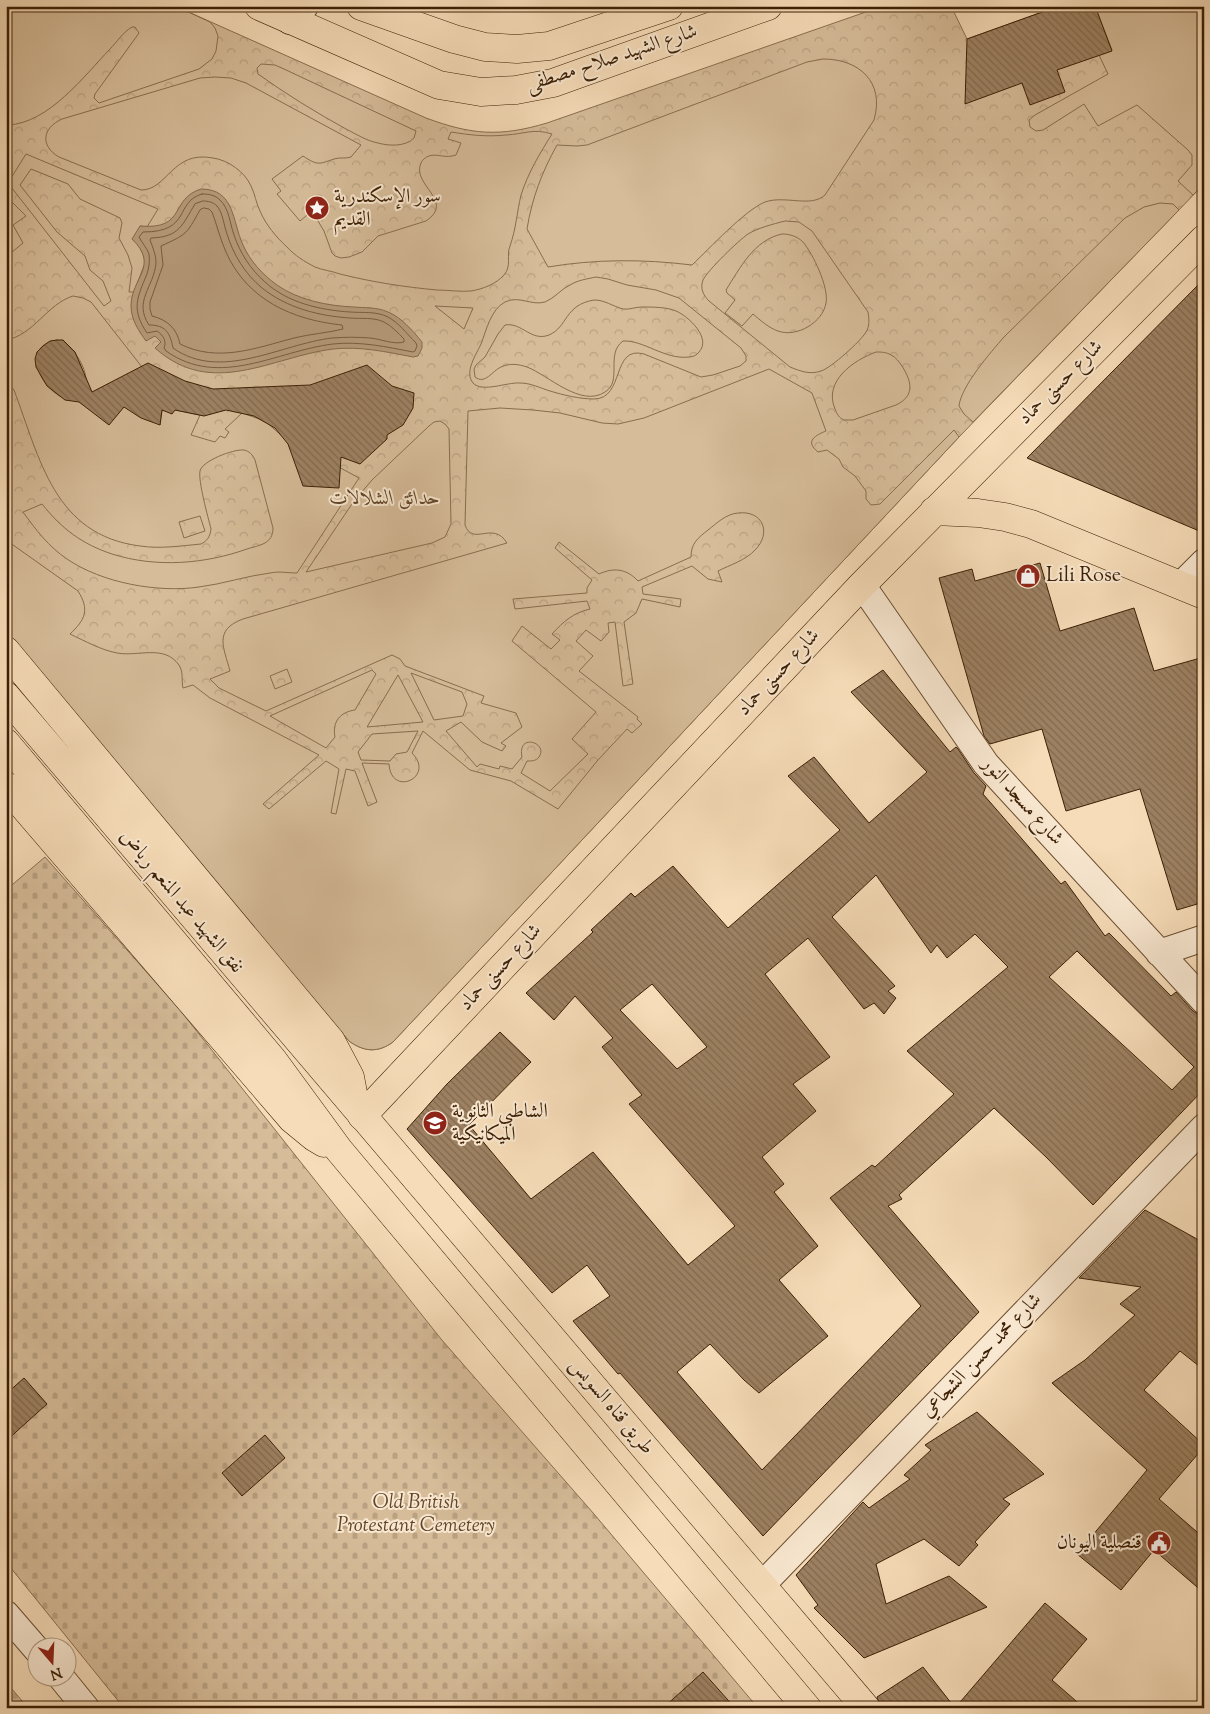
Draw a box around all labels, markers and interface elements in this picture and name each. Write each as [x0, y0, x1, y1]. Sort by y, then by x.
street label: شارع الشهيد صلاح مصطفى [523, 18, 702, 101]
place label: سور الإسكندرية القديم [334, 183, 441, 236]
place icon: سور الإسكندرية القديم [304, 195, 330, 221]
street label: شارع حسنى حماد [1012, 334, 1111, 433]
park label: حدائق الشلالات [330, 485, 440, 514]
place label: Lili Rose [1046, 562, 1121, 591]
shop icon: Lili Rose [1015, 563, 1041, 589]
street label: شارع حسنى حماد [731, 623, 828, 724]
street label: شارع مسجد النور [972, 750, 1070, 853]
street label: نفق الشهيد عبد المنعم رياض [110, 824, 250, 982]
street label: شارع حسنى حماد [453, 918, 550, 1019]
place label: الشاطبي الثانوية الميكانيكية [452, 1098, 548, 1150]
school or university icon: الشاطبي الثانوية الميكانيكية [422, 1110, 448, 1136]
street label: شارع محمد حسن الشجاعي [915, 1287, 1050, 1426]
street label: طريق قناه السويس [562, 1352, 660, 1462]
park label: Old British Protestant Cemetery [337, 1489, 495, 1541]
place label: قنصلية اليونان [1057, 1529, 1142, 1558]
public building icon: قنصلية اليونان [1146, 1530, 1172, 1556]
north arrow [28, 1636, 78, 1686]
text: N [47, 1661, 64, 1684]

